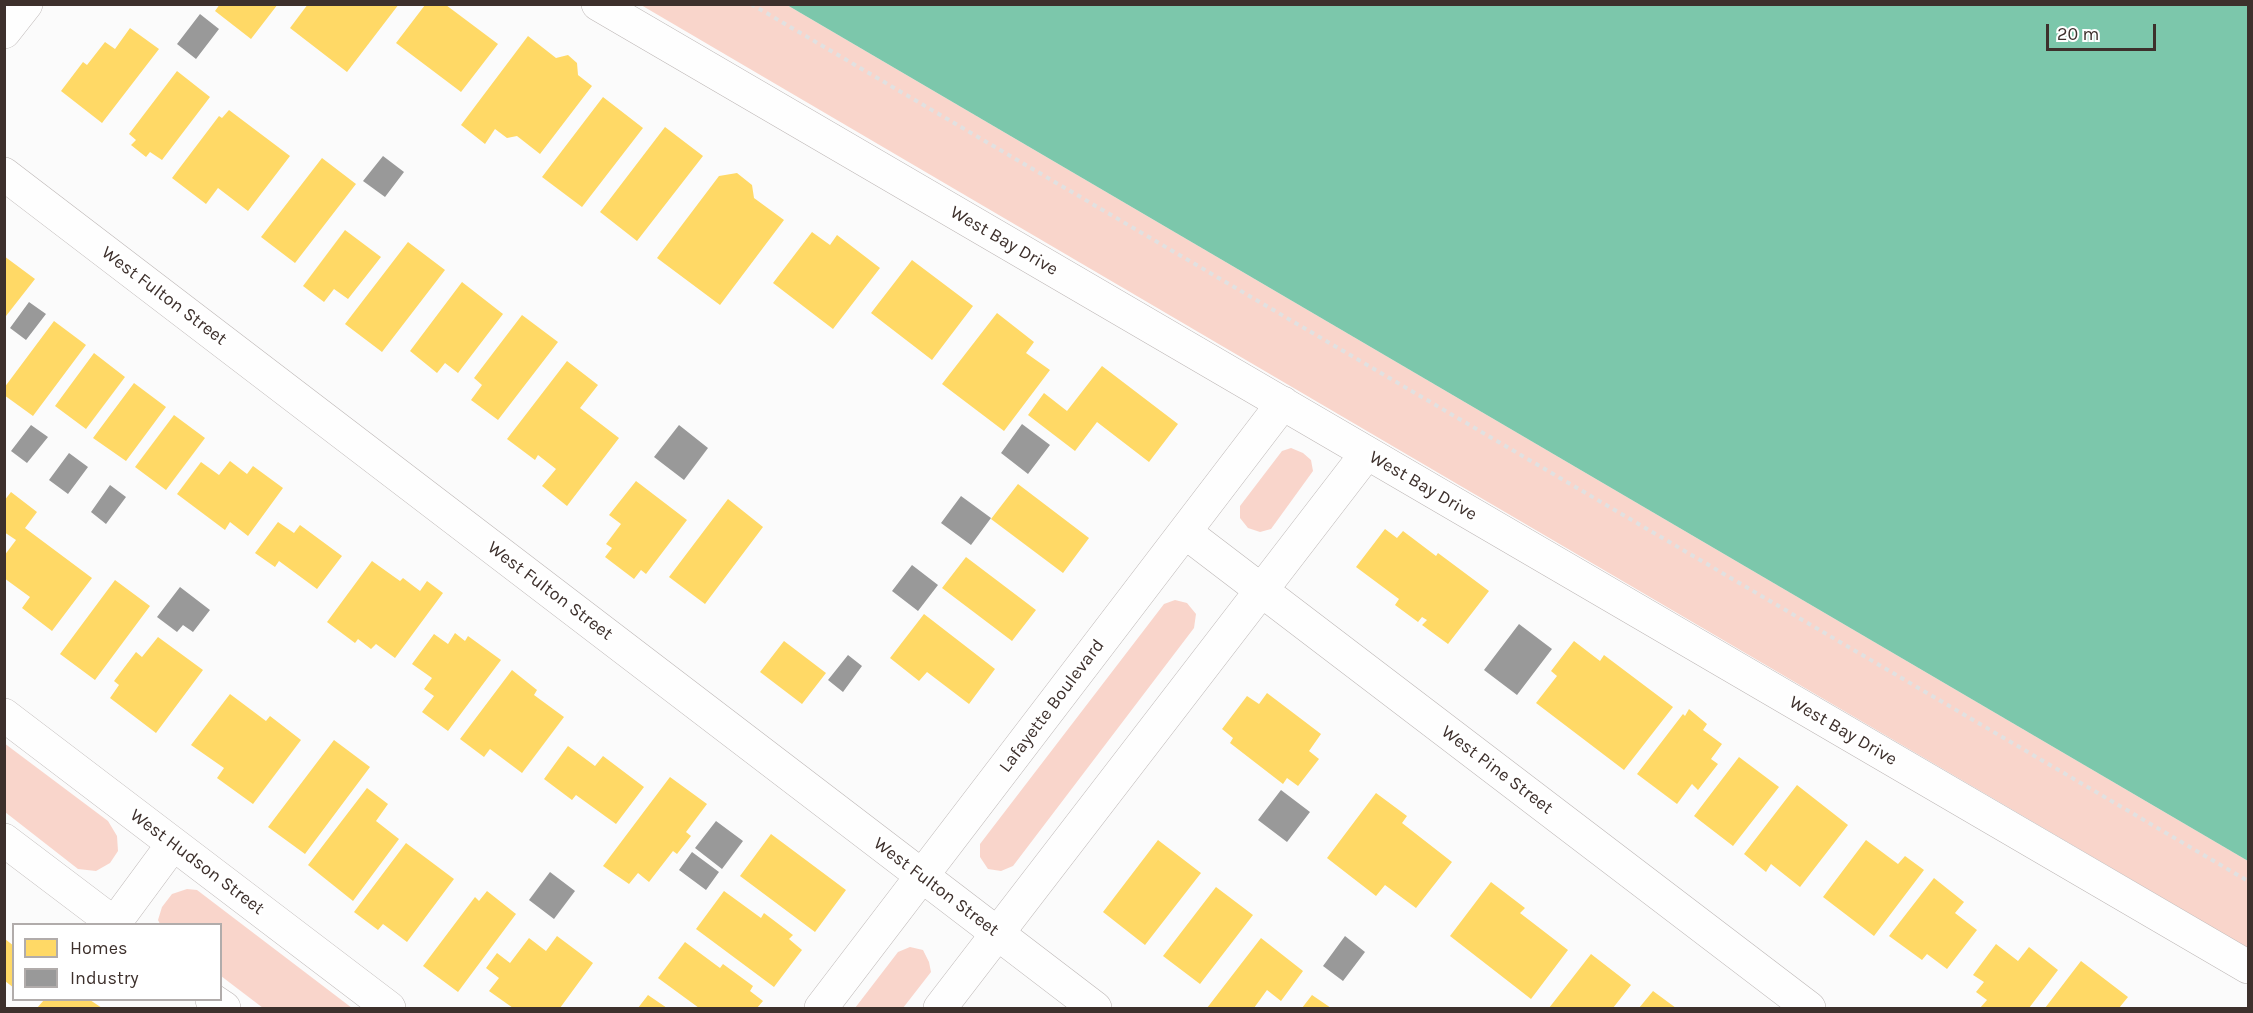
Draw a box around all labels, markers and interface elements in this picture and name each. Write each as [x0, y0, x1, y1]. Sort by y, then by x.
scale bar [2049, 12, 2158, 50]
text: 20 m [2057, 23, 2099, 45]
street label: West Bay Drive [946, 201, 1062, 281]
street label: West Fulton Street [97, 242, 231, 350]
street label: West Bay Drive [1365, 446, 1481, 526]
street label: West Fulton Street [483, 537, 617, 645]
street label: Lafayette Boulevard [995, 635, 1109, 777]
street label: West Bay Drive [1785, 691, 1901, 771]
street label: West Pine Street [1437, 721, 1557, 819]
street label: West Hudson Street [126, 804, 268, 920]
street label: West Fulton Street [869, 833, 1003, 941]
legend [12, 923, 222, 1001]
text: Homes [70, 937, 127, 959]
text: Industry [70, 967, 139, 989]

